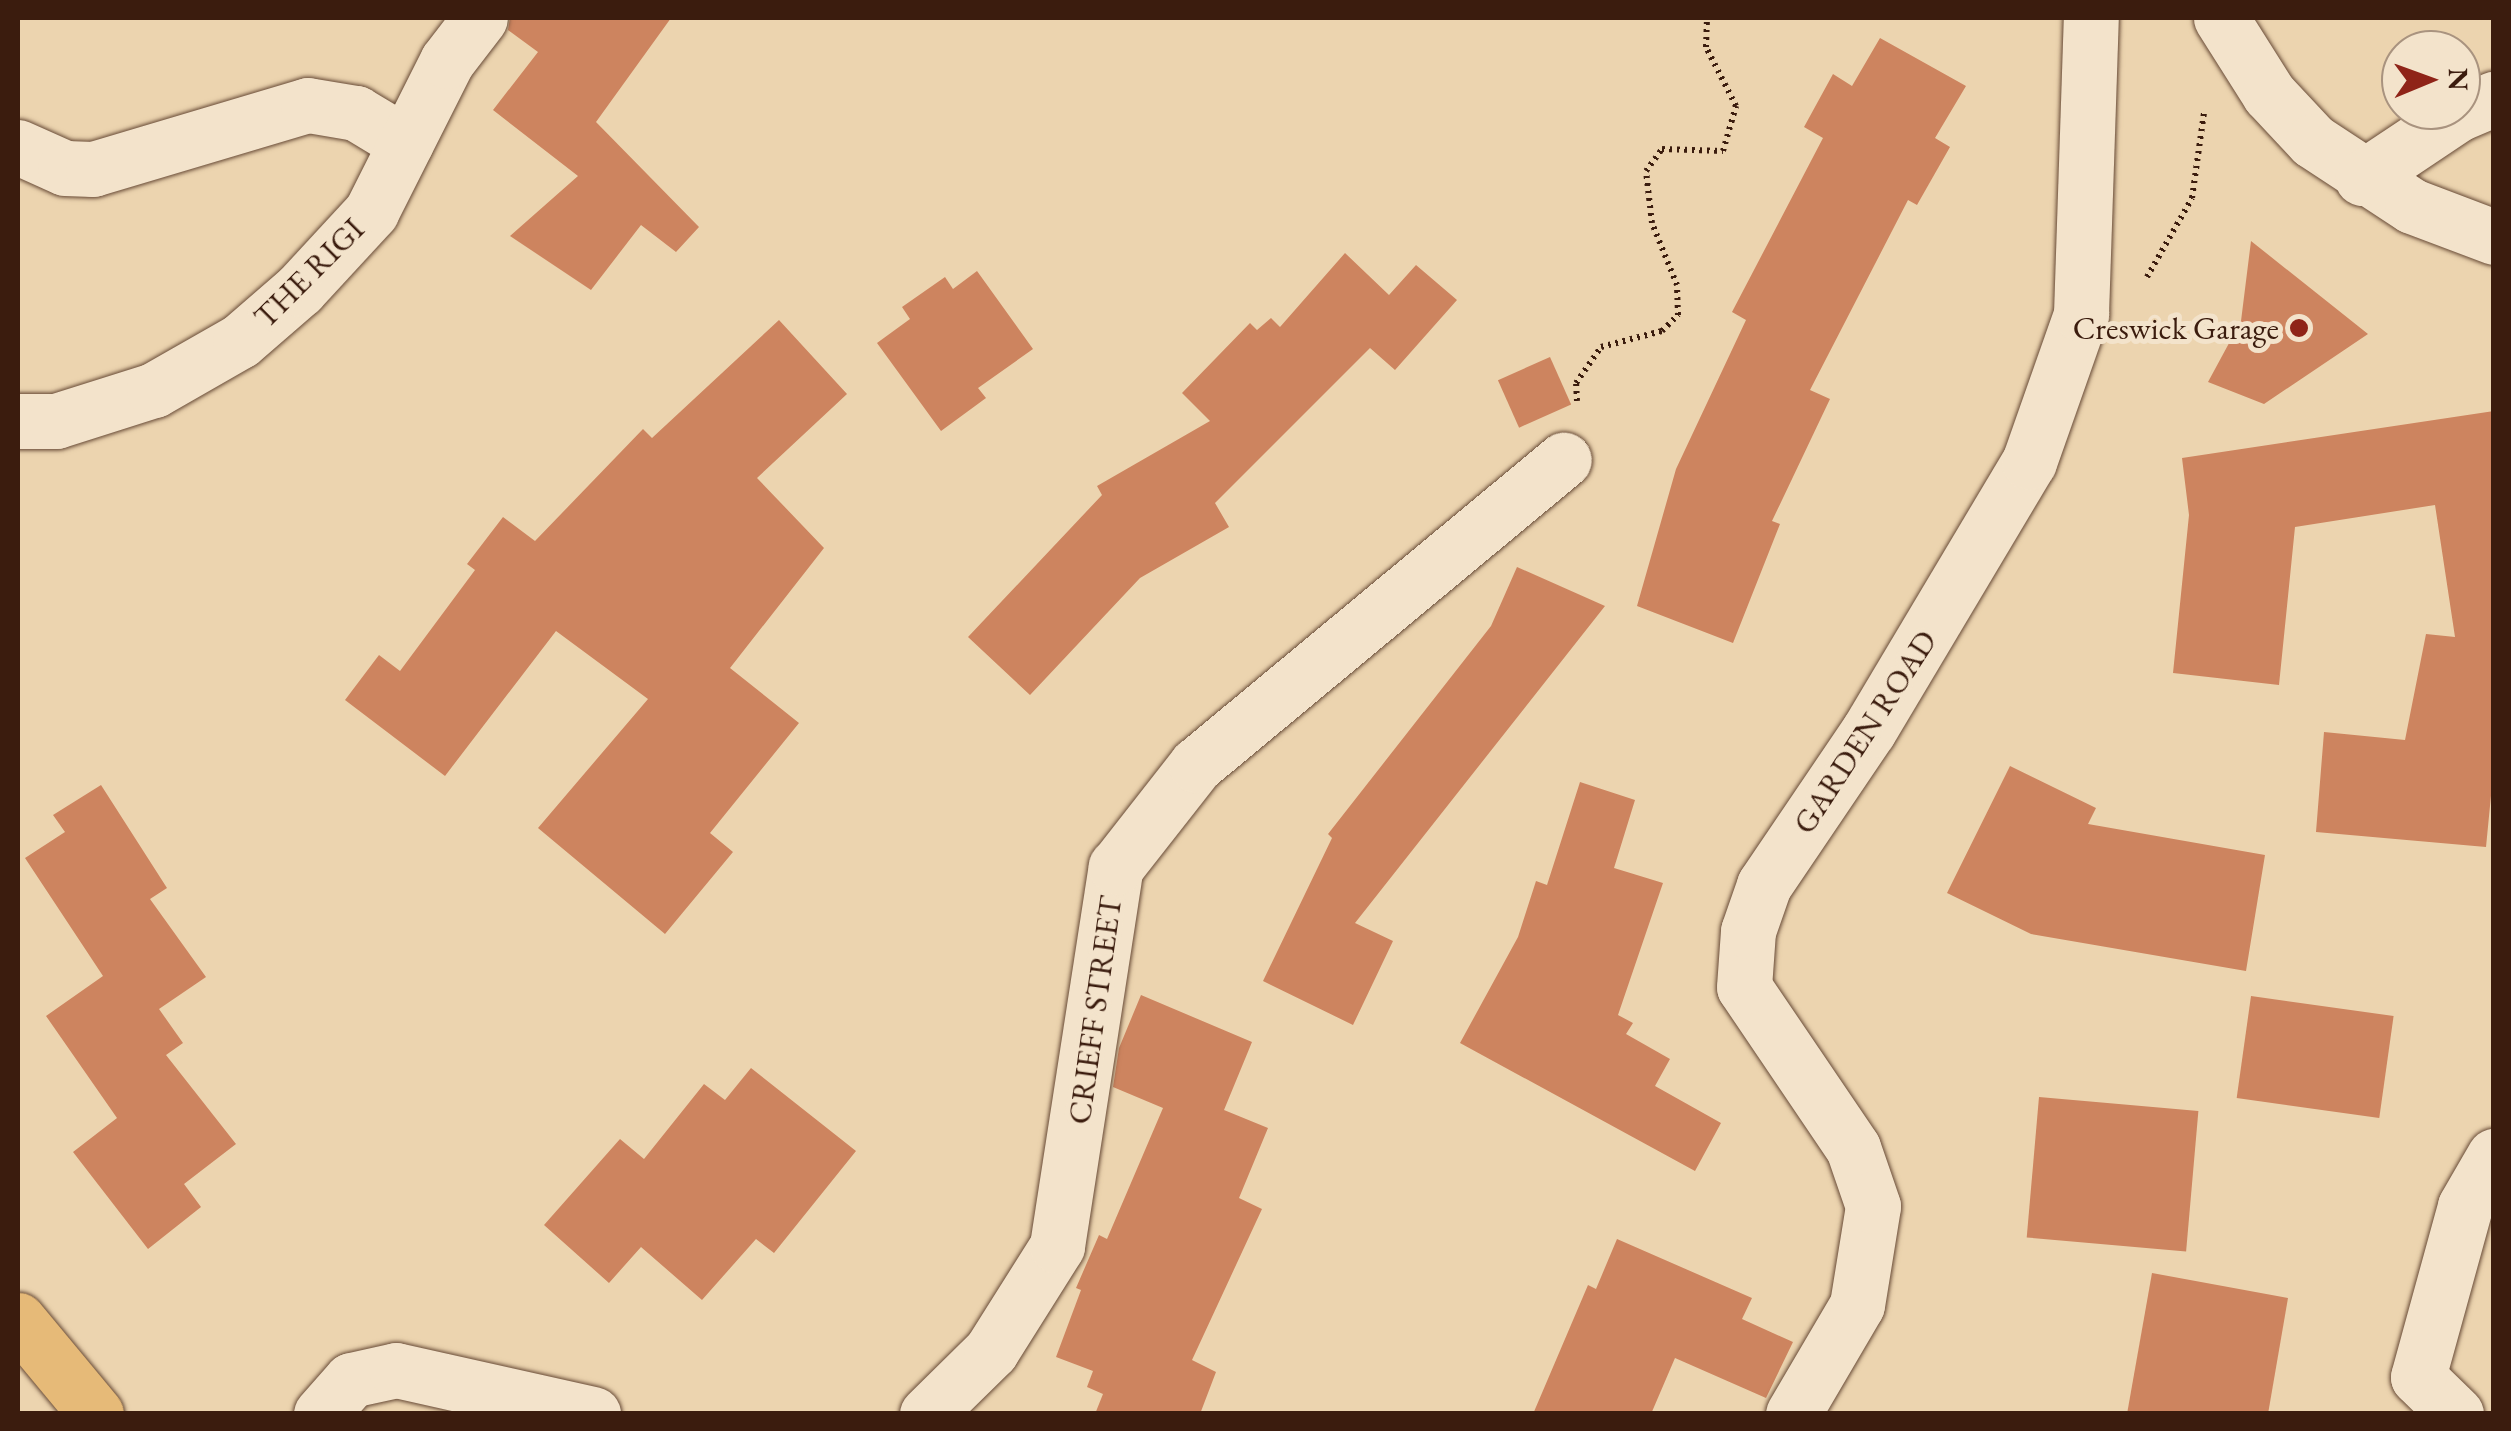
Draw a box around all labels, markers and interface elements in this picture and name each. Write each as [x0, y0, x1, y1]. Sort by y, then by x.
north arrow [2381, 30, 2481, 130]
text: N [2441, 68, 2477, 91]
street label: THE RIGI [246, 210, 372, 336]
place label: Creswick Garage [2073, 309, 2279, 347]
marker: Creswick Garage [2288, 317, 2310, 339]
street label: GARDEN ROAD [1785, 623, 1945, 841]
street label: CRIEFF STREET [1060, 893, 1130, 1127]

